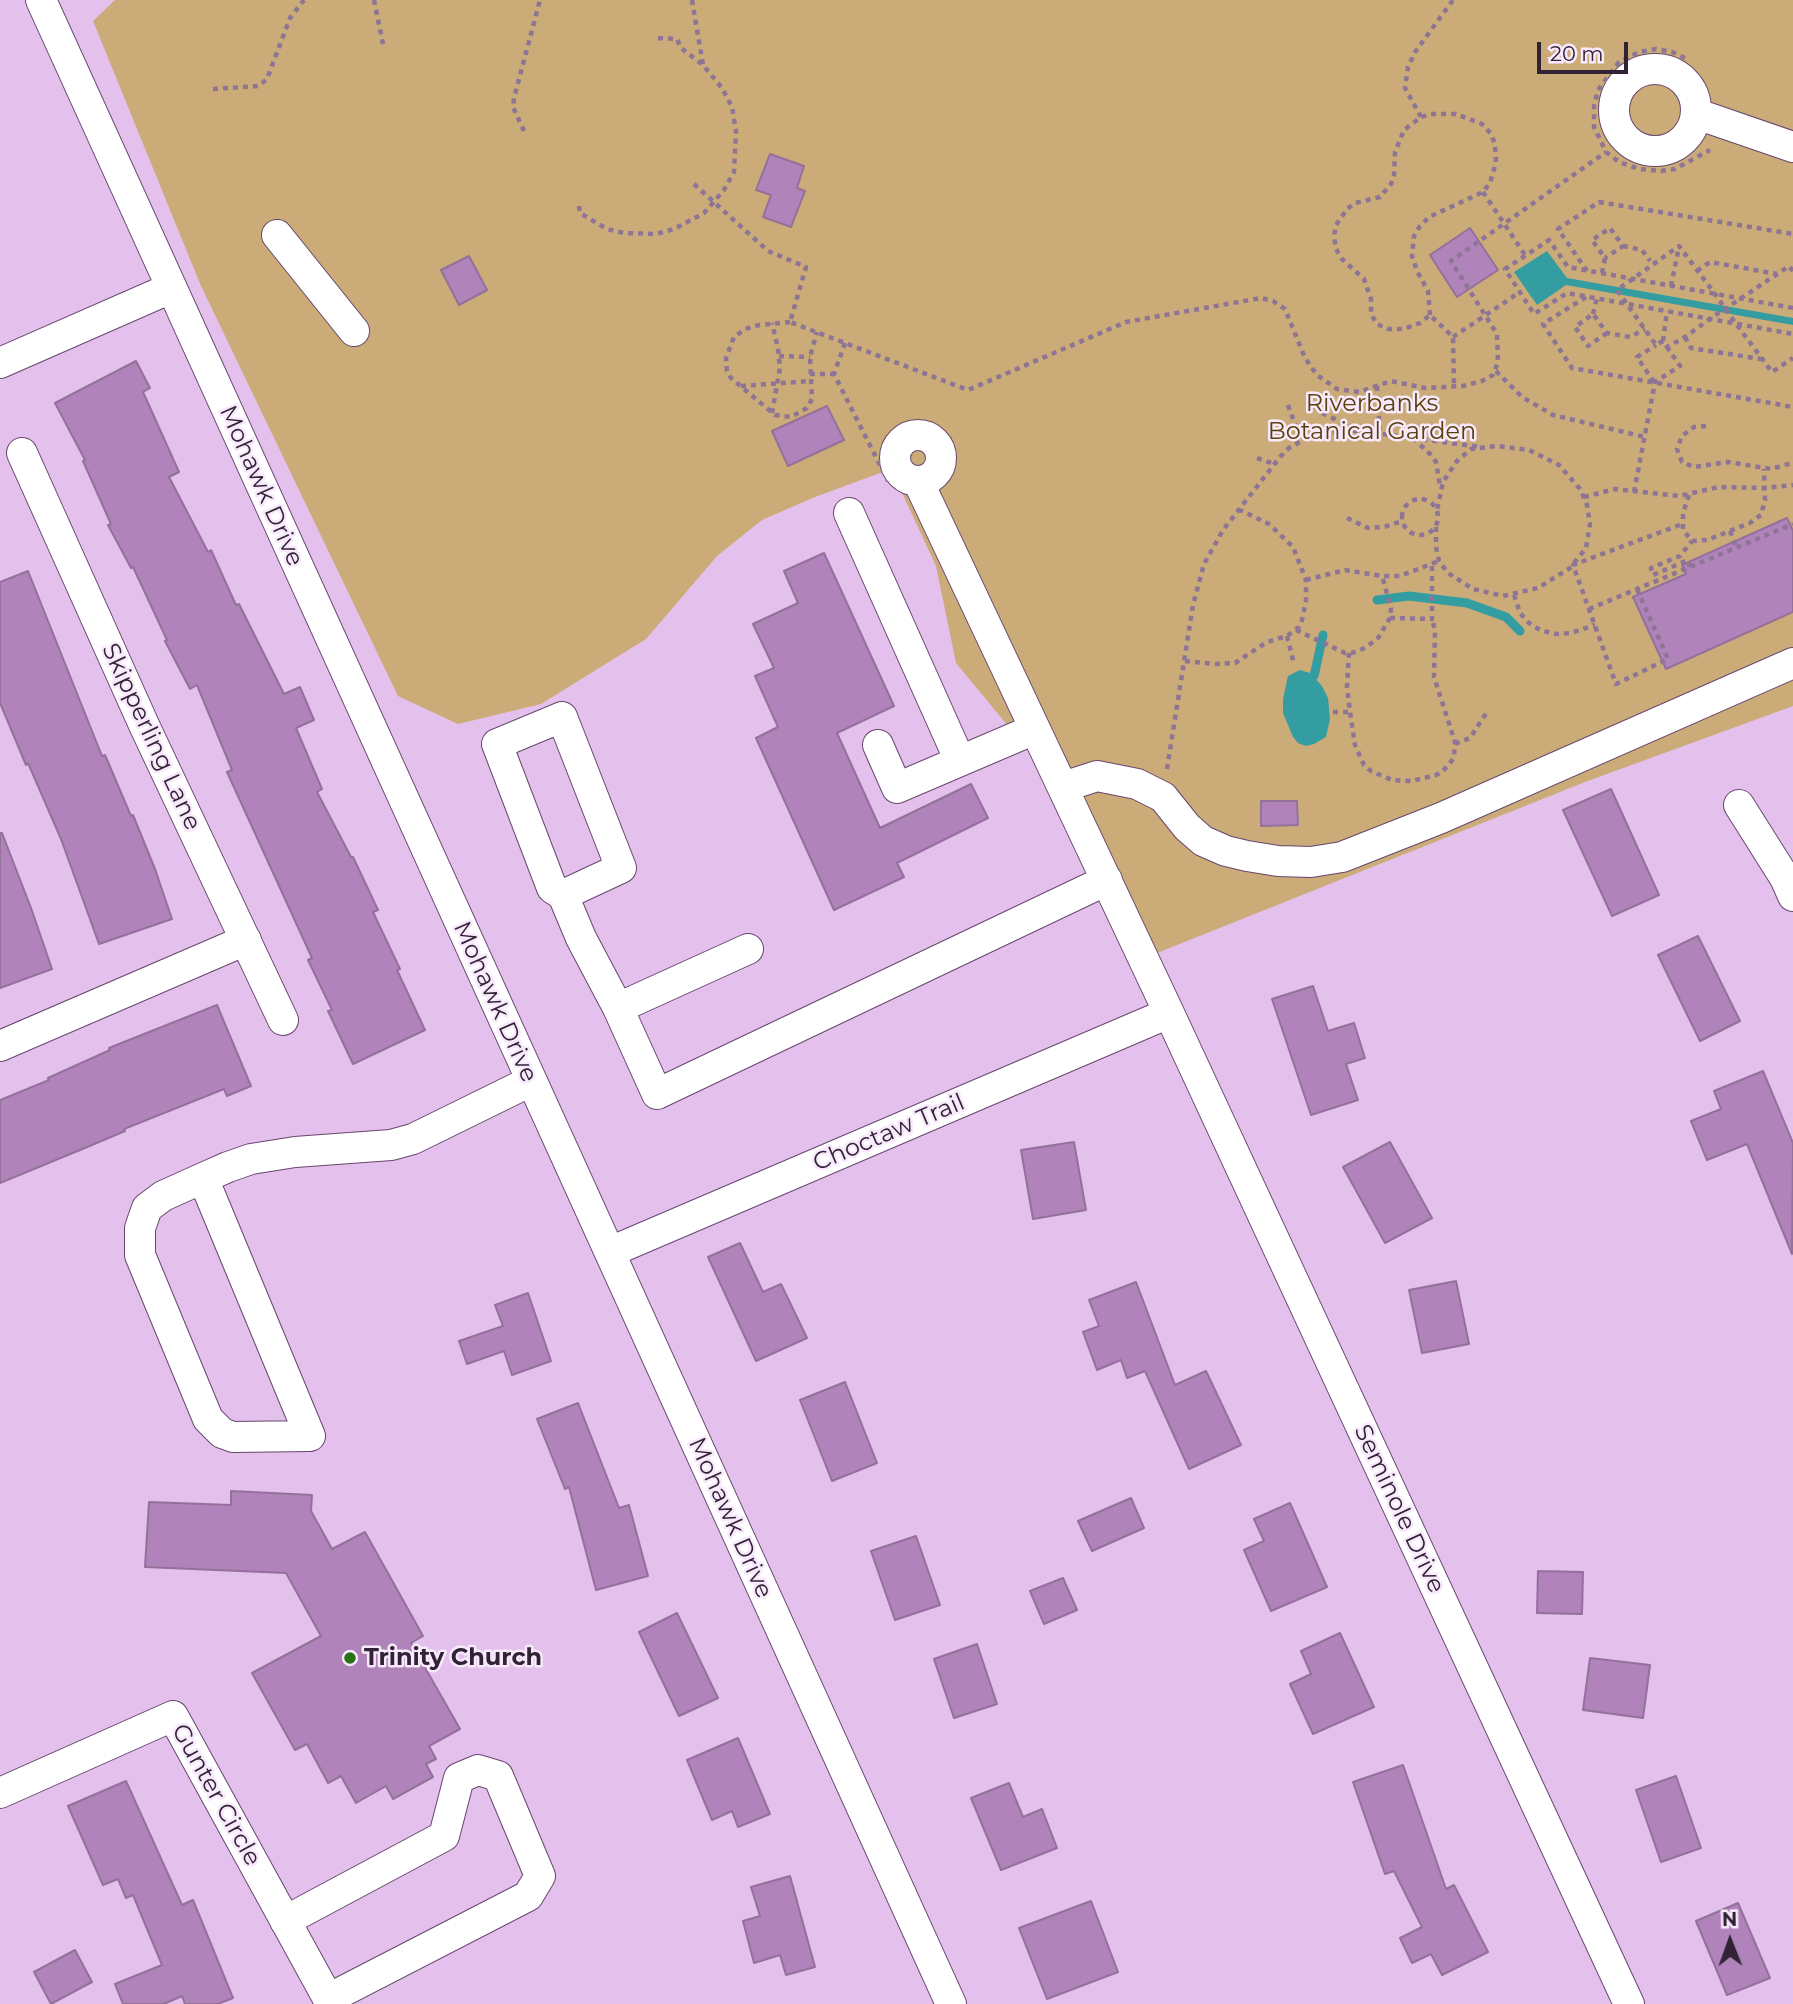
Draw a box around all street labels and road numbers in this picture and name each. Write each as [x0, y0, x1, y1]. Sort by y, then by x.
street label: Mohawk Drive [213, 401, 309, 571]
street label: Skipperling Lane [95, 639, 207, 835]
street label: Mohawk Drive [447, 917, 543, 1087]
street label: Choctaw Trail [809, 1088, 969, 1178]
street label: Seminole Drive [1347, 1420, 1451, 1598]
street label: Mohawk Drive [682, 1433, 778, 1603]
street label: Gunter Circle [165, 1719, 267, 1871]

